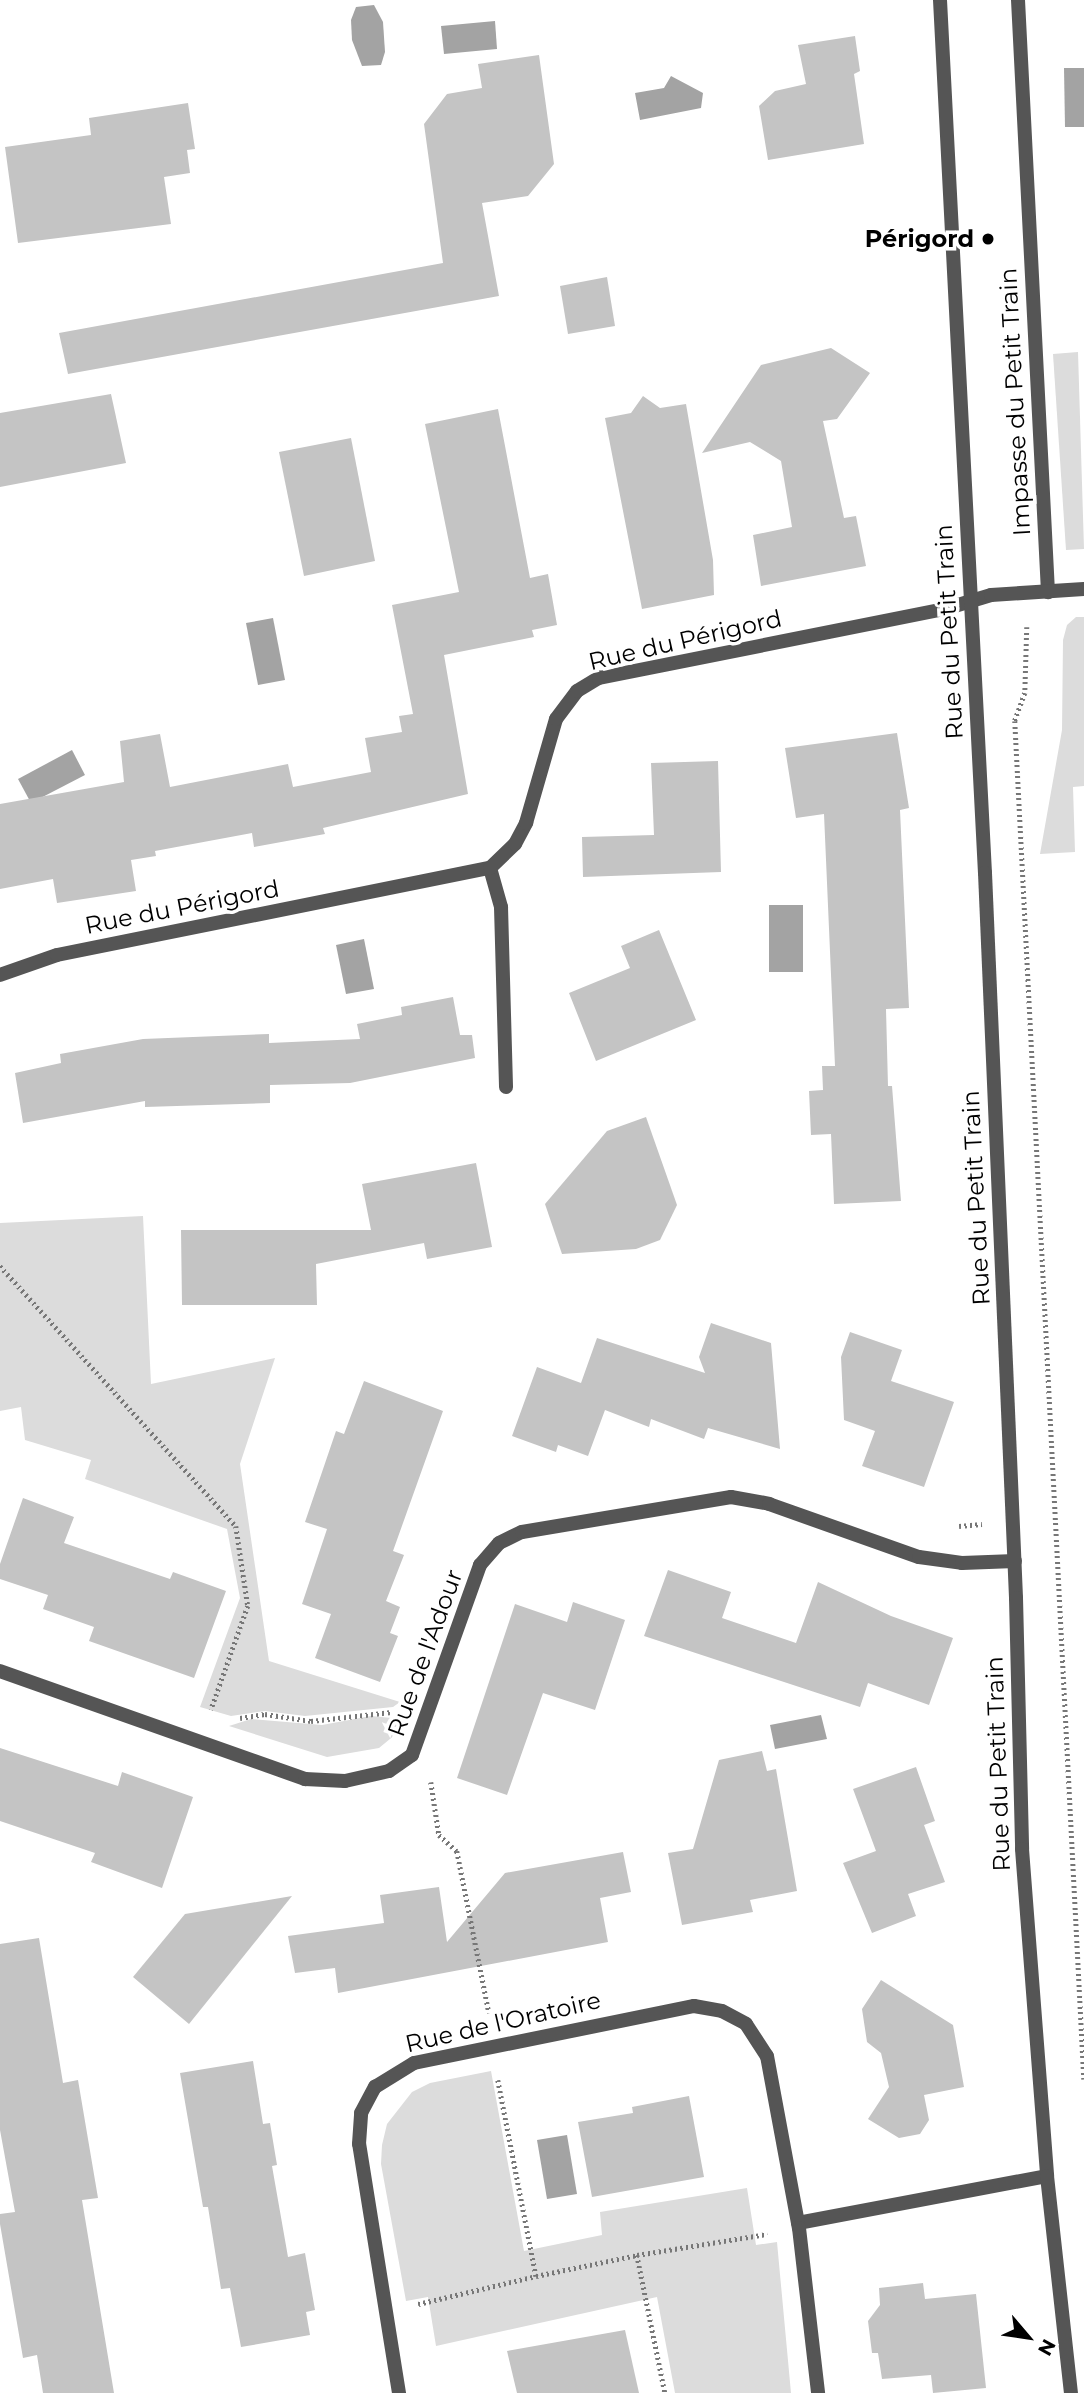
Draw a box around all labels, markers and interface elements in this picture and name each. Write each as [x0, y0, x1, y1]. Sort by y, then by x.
place label: Périgord [865, 225, 974, 253]
marker: Périgord [980, 231, 996, 247]
street label: Impasse du Petit Train [994, 267, 1036, 537]
street label: Rue du Petit Train [929, 524, 969, 740]
street label: Rue du Périgord [586, 604, 784, 676]
street label: Rue du Périgord [82, 874, 282, 940]
street label: Rue du Petit Train [956, 1090, 996, 1306]
street label: Rue de l'Adour [381, 1566, 469, 1740]
street label: Rue du Petit Train [980, 1656, 1016, 1872]
street label: Rue de l'Oratoire [402, 1986, 604, 2058]
north arrow [993, 2302, 1063, 2372]
text: N [1033, 2335, 1061, 2360]

